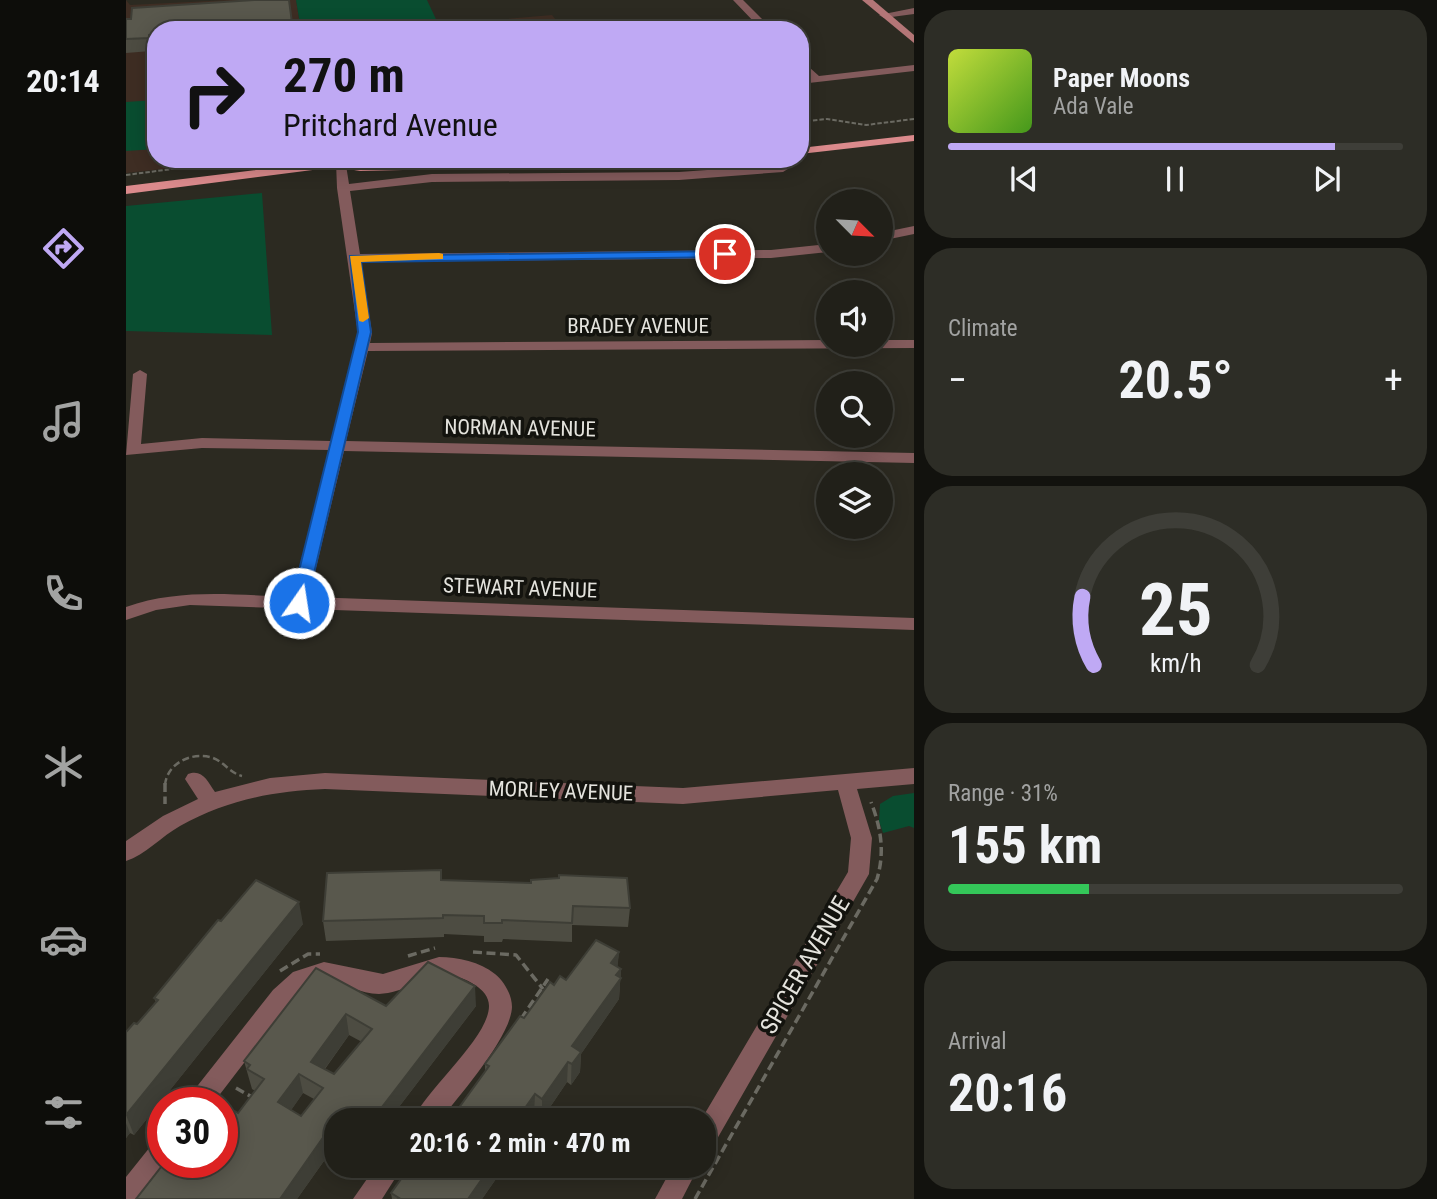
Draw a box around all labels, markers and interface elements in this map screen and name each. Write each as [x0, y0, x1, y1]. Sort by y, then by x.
text: 270 m [283, 47, 405, 104]
icon: right [168, 49, 259, 140]
text: 20:14 [26, 62, 100, 100]
text: Paper Moons [1053, 63, 1190, 93]
text: Ada Vale [1053, 93, 1133, 120]
text: Pritchard Avenue [283, 106, 498, 144]
icon: previous [1005, 160, 1043, 198]
icon: pause [1156, 160, 1194, 198]
icon: next [1308, 160, 1346, 198]
north arrow [816, 189, 892, 266]
map controls [816, 189, 893, 539]
icon: directions [39, 224, 88, 273]
pin [695, 224, 755, 284]
icon: arrive [706, 235, 744, 273]
button: sound [816, 280, 893, 357]
street label: BRADEY AVENUE [567, 314, 709, 338]
text: Climate [948, 315, 1018, 342]
text: 20.5° [1118, 350, 1233, 411]
text: − [948, 358, 967, 402]
text: + [1384, 358, 1403, 402]
button: search [816, 371, 893, 448]
icon: music [39, 397, 88, 446]
street label: NORMAN AVENUE [444, 415, 596, 441]
button: layers [816, 462, 893, 539]
position arrow [262, 566, 336, 640]
text: 25 [1139, 568, 1212, 654]
icon: phone [39, 569, 88, 618]
street label: STEWART AVENUE [442, 573, 598, 603]
text: km/h [1150, 649, 1201, 678]
icon: climate [39, 742, 88, 791]
street label: MORLEY AVENUE [488, 776, 634, 806]
text: Range · 31% [948, 780, 1058, 807]
text: 155 km [948, 815, 1102, 876]
street label: SPICER AVENUE [754, 891, 856, 1039]
icon: car [39, 915, 88, 964]
text: Arrival [948, 1028, 1007, 1055]
text: 20:16 [948, 1063, 1067, 1124]
speed limit sign: 30 [147, 1087, 238, 1178]
icon: filters [39, 1088, 88, 1137]
text: 20:16 · 2 min · 470 m [410, 1128, 630, 1158]

